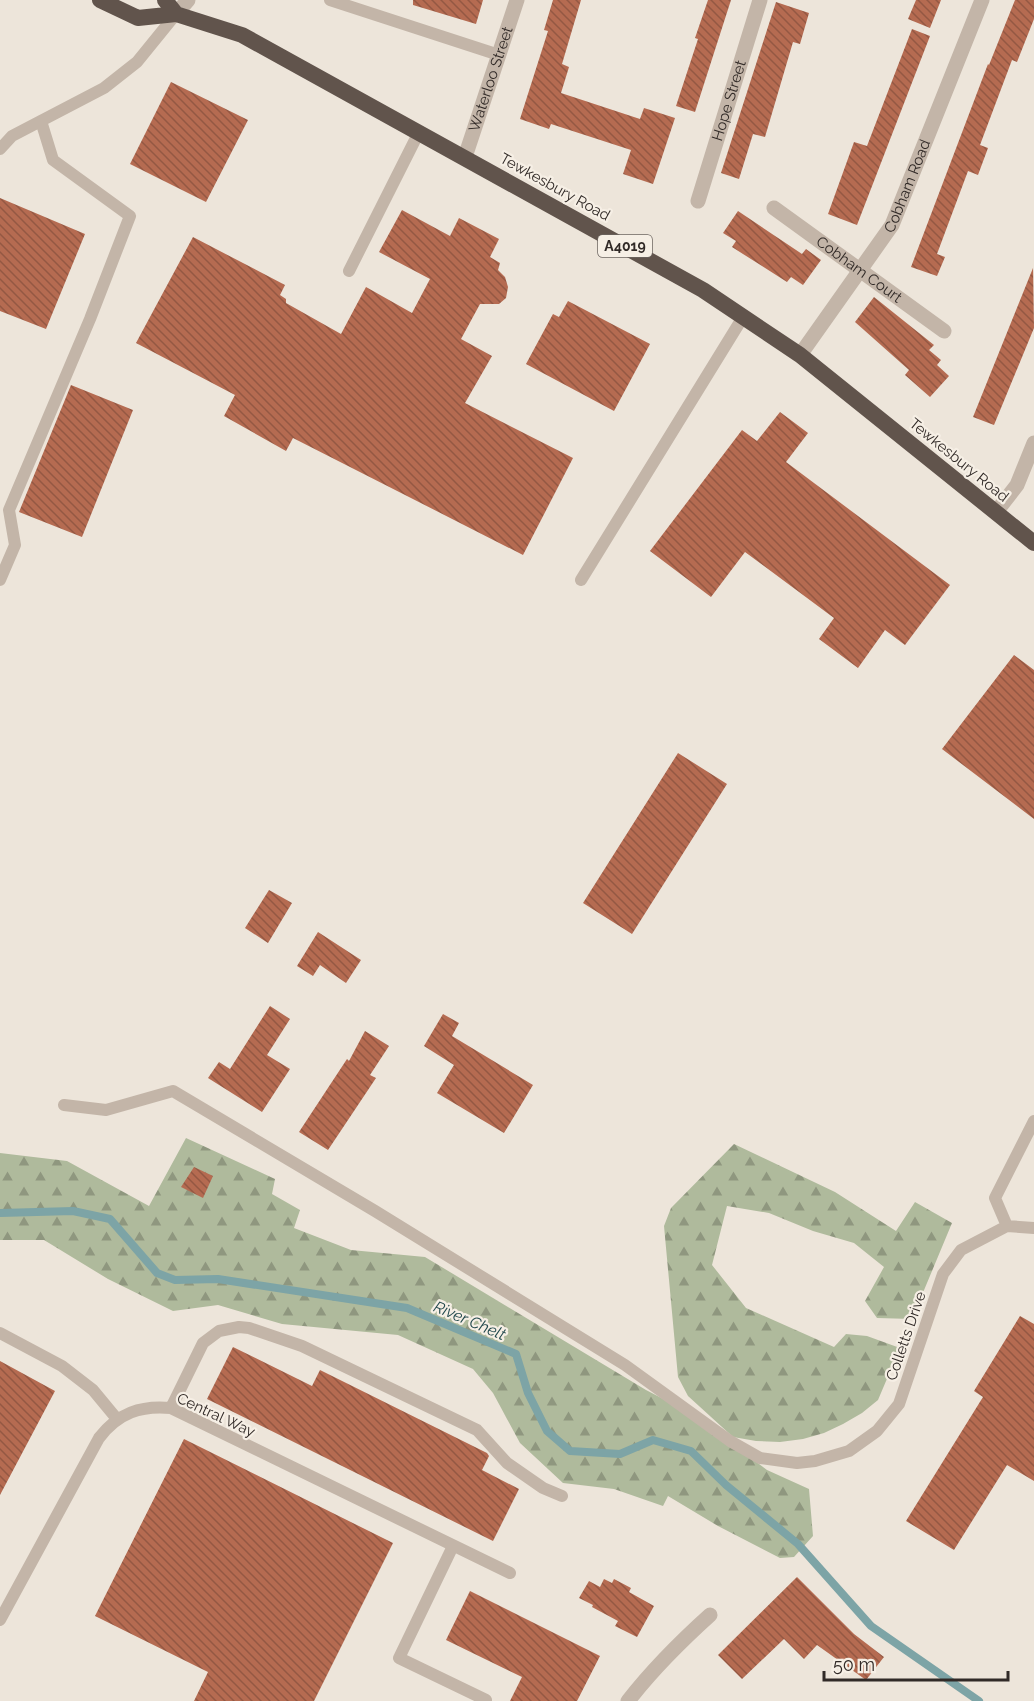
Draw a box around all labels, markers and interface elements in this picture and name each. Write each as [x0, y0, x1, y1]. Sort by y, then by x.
street label: Waterloo Street [465, 24, 517, 134]
street label: Hope Street [708, 58, 750, 143]
street label: Cobham Road [880, 137, 934, 237]
street label: Tewkesbury Road [497, 149, 613, 225]
street label: Cobham Court [813, 233, 905, 307]
road number: A4019 [598, 235, 652, 257]
street label: Tewkesbury Road [906, 414, 1012, 506]
street label: Colletts Drive [882, 1289, 930, 1383]
water label: River Chelt [431, 1297, 509, 1344]
street label: Central Way [174, 1389, 258, 1441]
scale bar [824, 1644, 1008, 1682]
text: 50 m [833, 1654, 875, 1675]

